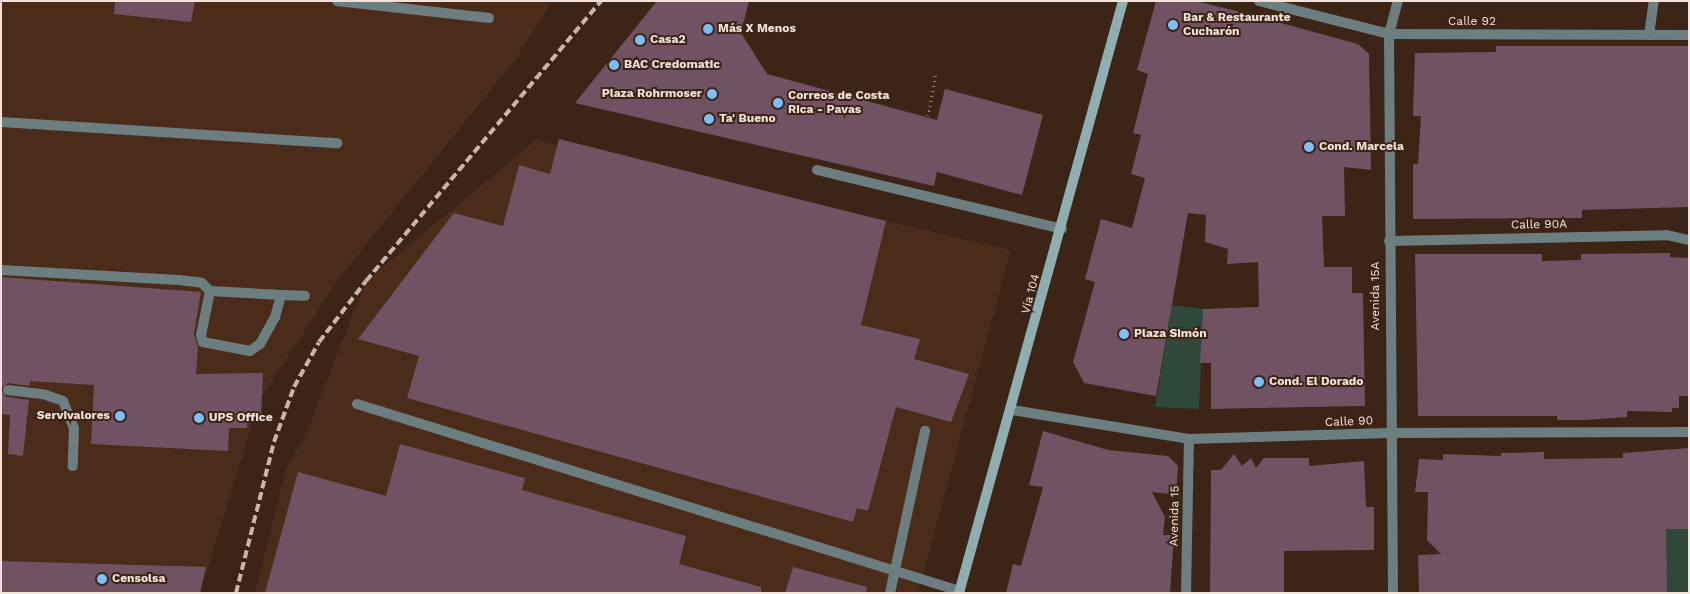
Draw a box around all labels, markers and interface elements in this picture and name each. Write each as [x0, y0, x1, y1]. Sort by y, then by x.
place label: Bar & Restaurante Cucharón [1183, 11, 1291, 39]
street label: Calle 92 [1448, 15, 1496, 29]
marker: Bar & Restaurante Cucharón [1167, 19, 1179, 31]
place label: Más X Menos [718, 22, 796, 36]
marker: Más X Menos [702, 23, 714, 35]
place label: Casa2 [650, 33, 686, 47]
marker: Casa2 [634, 34, 646, 46]
place label: BAC Credomatic [624, 58, 720, 72]
marker: BAC Credomatic [608, 59, 620, 71]
place label: Plaza Rohrmoser [602, 87, 702, 101]
marker: Plaza Rohrmoser [706, 88, 718, 100]
place label: Correos de Costa Rica - Pavas [788, 89, 890, 117]
marker: Correos de Costa Rica - Pavas [772, 97, 784, 109]
place label: Ta' Bueno [719, 112, 776, 126]
marker: Ta' Bueno [703, 113, 715, 125]
place label: Cond. Marcela [1319, 140, 1404, 154]
marker: Cond. Marcela [1303, 141, 1315, 153]
street label: Calle 90A [1511, 217, 1567, 233]
street label: Avenida 15A [1369, 261, 1383, 331]
street label: Vía 104 [1019, 272, 1043, 316]
place label: Plaza Simón [1134, 327, 1207, 341]
marker: Plaza Simón [1118, 328, 1130, 340]
place label: Cond. El Dorado [1269, 375, 1364, 389]
marker: Cond. El Dorado [1253, 376, 1265, 388]
place label: Servivalores [37, 409, 110, 423]
marker: Servivalores [114, 410, 126, 422]
place label: UPS Office [209, 411, 273, 425]
marker: UPS Office [193, 412, 205, 424]
street label: Calle 90 [1325, 414, 1373, 430]
street label: Avenida 15 [1167, 485, 1183, 547]
place label: Censolsa [112, 572, 165, 586]
marker: Censolsa [96, 573, 108, 585]

